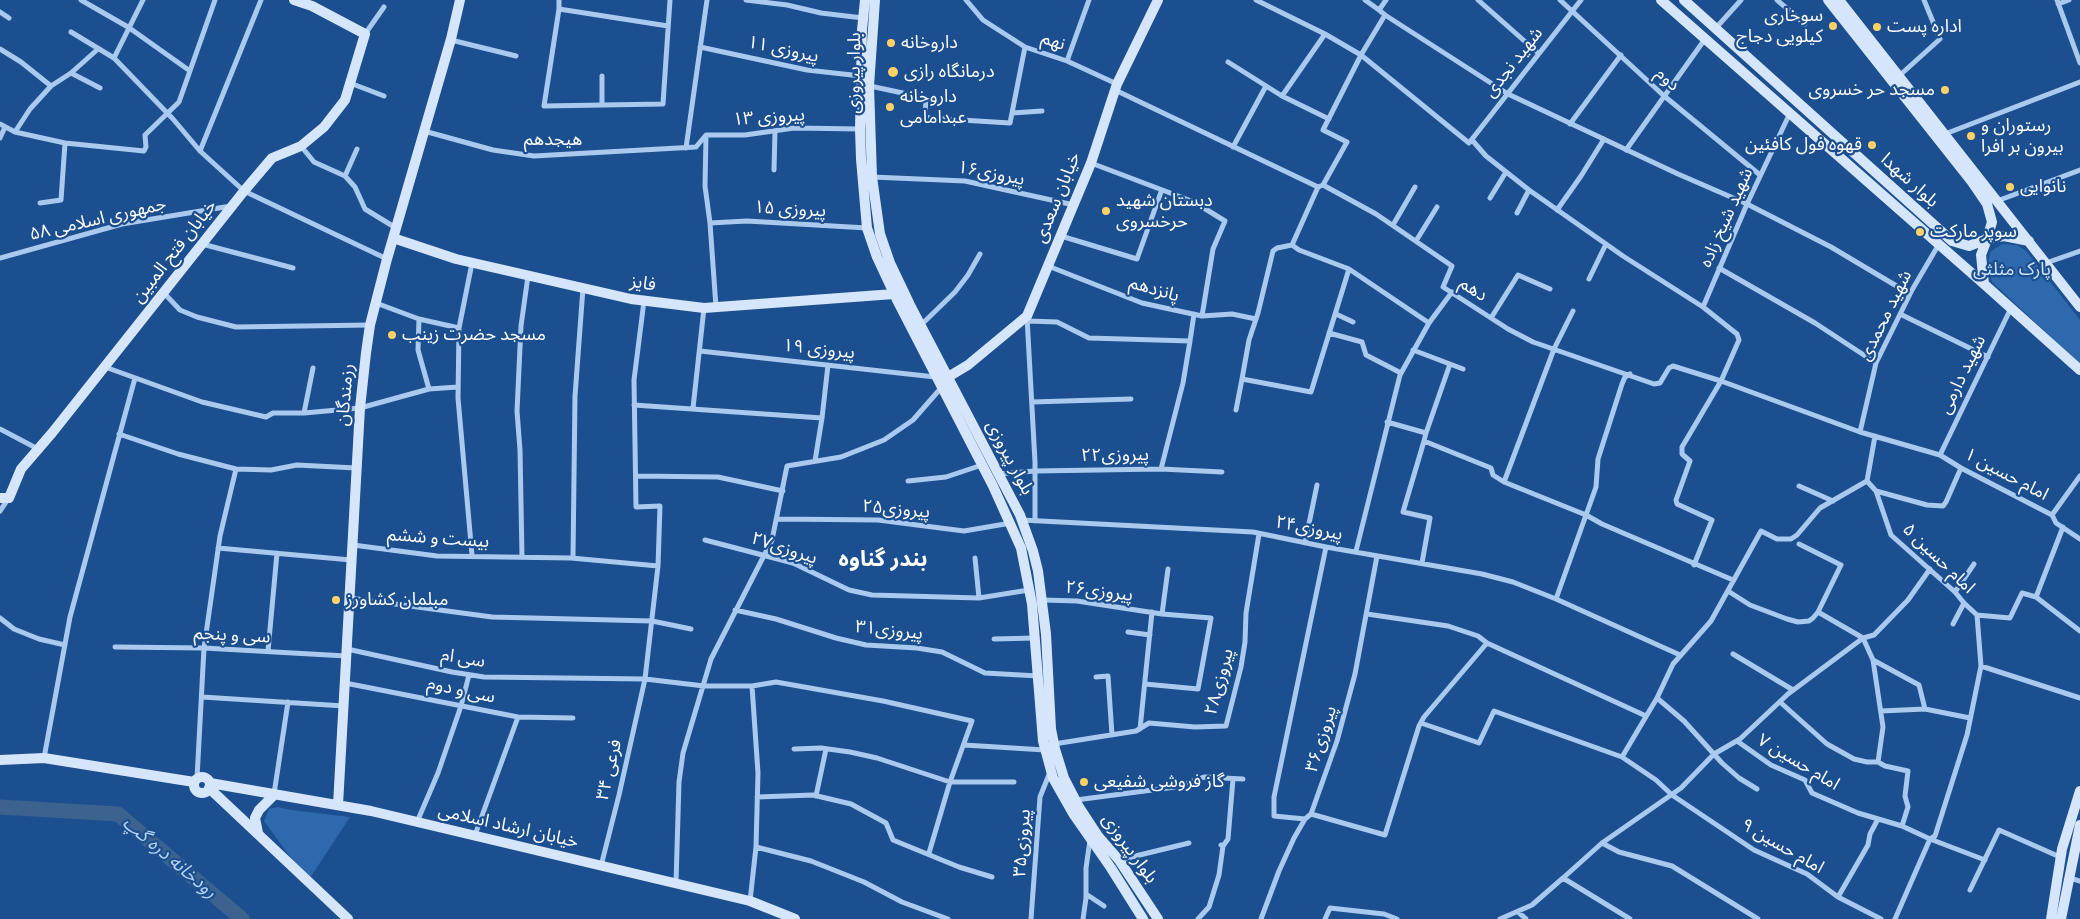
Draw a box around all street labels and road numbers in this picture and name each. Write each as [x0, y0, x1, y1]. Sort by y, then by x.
street label: شهید نجدی [1480, 24, 1548, 102]
street label: نهم [1038, 28, 1068, 56]
street label: پیروزی ۱۱ [745, 32, 821, 68]
street label: بلوار پیروزی [843, 32, 867, 114]
street label: دوم [1650, 63, 1684, 97]
street label: پیروزی ۱۳ [732, 105, 806, 131]
street label: هیجدهم [524, 129, 582, 151]
street label: بلوار شهدا [1875, 149, 1943, 213]
street label: خیابان سعدی [1030, 150, 1086, 246]
street label: پیروزی۱۶ [955, 157, 1027, 191]
street label: شهید شیخ زاده [1695, 165, 1759, 271]
street label: جمهوری اسلامی ۵۸ [28, 194, 168, 246]
street label: خیابان فتح المبین [128, 196, 222, 308]
street label: پیروزی ۱۵ [753, 197, 827, 223]
street label: شهید محمدی [1855, 267, 1917, 365]
street label: فایز [629, 271, 657, 297]
street label: پانزدهم [1126, 273, 1182, 307]
street label: دهم [1455, 273, 1491, 307]
street label: شهید دارمی [1935, 332, 1991, 418]
street label: پیروزی ۱۹ [782, 335, 856, 365]
street label: رزمندگان [333, 363, 359, 427]
street label: بلوار پیروزی [980, 417, 1038, 499]
street label: امام حسین ۱ [1960, 444, 2052, 506]
street label: پیروزی۲۲ [1081, 445, 1149, 467]
street label: پیروزی۲۵ [861, 496, 931, 524]
street label: پیروزی۲۴ [1273, 512, 1345, 546]
street label: امام حسین ۵ [1897, 519, 1979, 599]
street label: بیست و ششم [386, 525, 490, 553]
street label: پیروزی۲۷ [748, 528, 820, 570]
street label: پیروزی۲۶ [1064, 577, 1134, 607]
street label: پیروزی۳۱ [854, 617, 924, 645]
street label: سی و پنجم [193, 623, 271, 649]
street label: سی ام [439, 645, 487, 673]
street label: پیروزی۲۸ [1201, 646, 1239, 718]
street label: سی و دوم [425, 673, 497, 709]
street label: پیروزی۳۶ [1302, 703, 1342, 775]
street label: امام حسین ۷ [1753, 730, 1843, 796]
street label: فرعی ۳۴ [593, 737, 627, 803]
street label: خیابان ارشاد اسلامی [436, 800, 580, 854]
street label: پیروزی۳۵ [1010, 808, 1036, 878]
street label: بلوار پیروزی [1096, 810, 1162, 888]
street label: امام حسین ۹ [1737, 815, 1827, 879]

